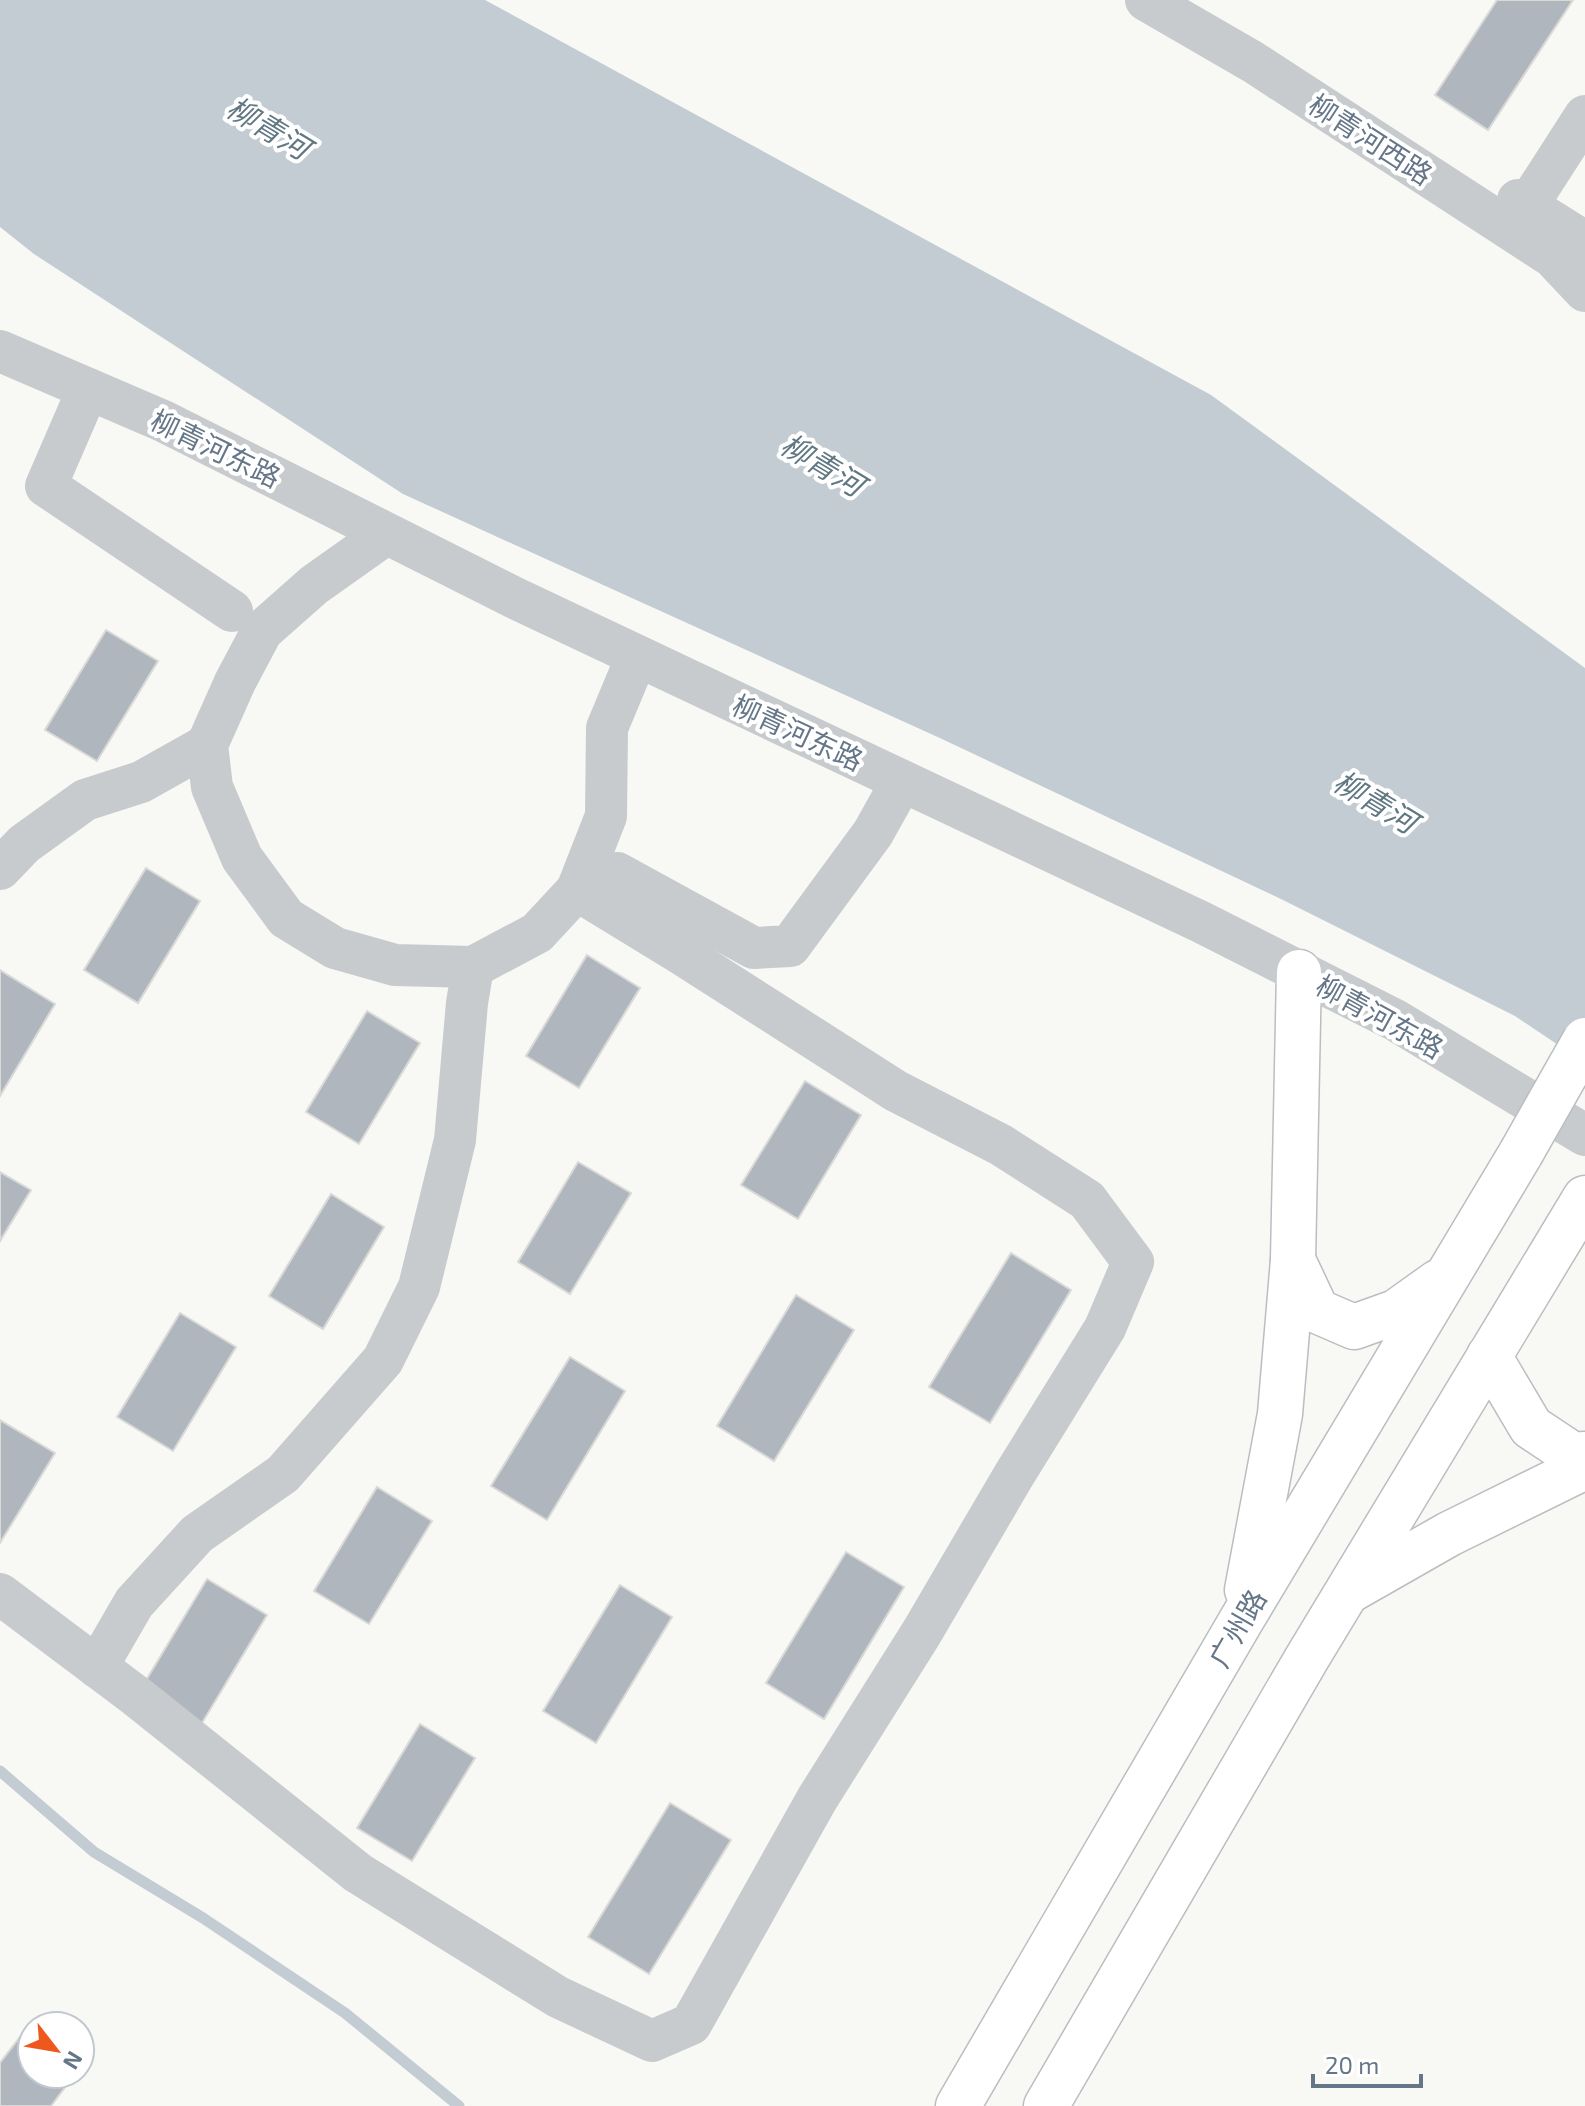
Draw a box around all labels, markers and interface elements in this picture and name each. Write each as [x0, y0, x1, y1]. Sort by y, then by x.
street label: 柳青河西路 [1303, 87, 1439, 191]
water label: 柳青河 [221, 88, 321, 168]
street label: 柳青河东路 [146, 402, 286, 494]
water label: 柳青河 [775, 425, 875, 505]
street label: 柳青河东路 [727, 687, 869, 777]
water label: 柳青河 [1328, 762, 1428, 842]
street label: 柳青河东路 [1311, 967, 1449, 1065]
street label: 广州路 [1201, 1583, 1273, 1673]
north arrow [16, 2010, 96, 2090]
scale bar [1313, 2038, 1421, 2088]
text: N [59, 2047, 89, 2074]
text: 20 m [1325, 2050, 1379, 2079]

